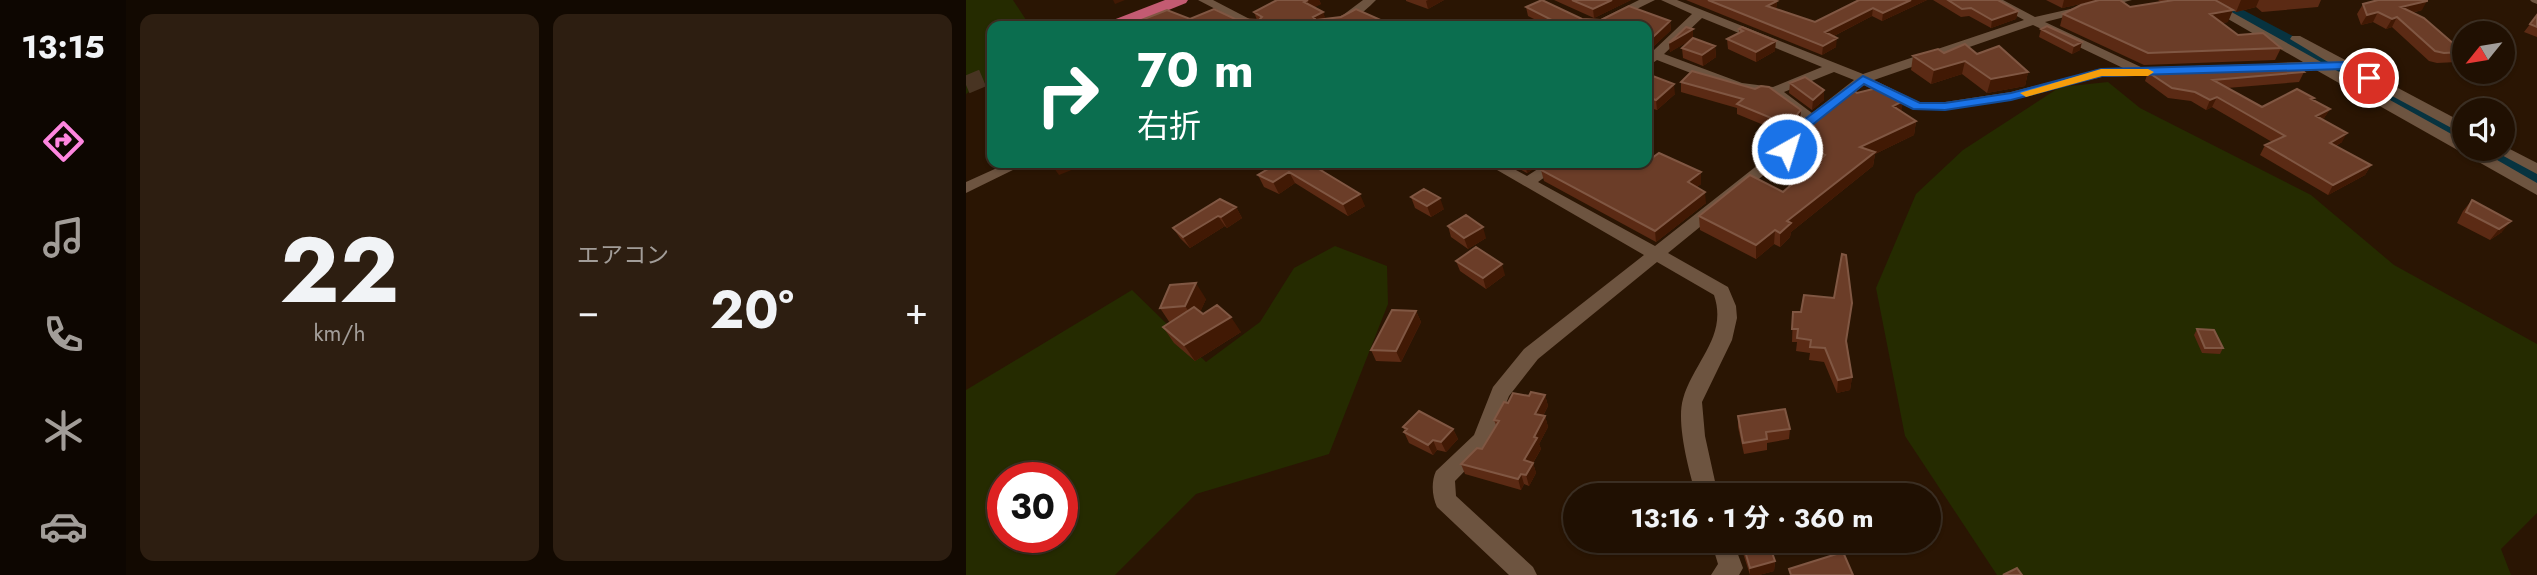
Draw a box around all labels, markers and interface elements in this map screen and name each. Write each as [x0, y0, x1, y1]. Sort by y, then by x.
north arrow [2452, 21, 2515, 84]
map controls [2452, 21, 2515, 161]
text: 13:15 [21, 24, 105, 70]
text: 70 m [1137, 35, 1254, 105]
pin [2339, 48, 2399, 108]
icon: right [1022, 49, 1113, 140]
icon: arrive [2350, 59, 2388, 97]
button: sound [2452, 98, 2515, 161]
text: 右折 [1137, 103, 1201, 149]
position arrow [1750, 112, 1824, 186]
icon: directions [39, 117, 88, 166]
text: 22 [280, 205, 399, 336]
icon: music [39, 213, 88, 262]
text: エアコン [577, 238, 669, 272]
text: 20° [710, 272, 794, 348]
text: − [577, 283, 599, 338]
text: + [905, 283, 928, 338]
icon: phone [39, 310, 88, 359]
text: km/h [314, 316, 365, 350]
icon: climate [39, 406, 88, 455]
speed limit sign: 30 [987, 462, 1078, 553]
text: 13:16 · 1 分 · 360 m [1630, 499, 1874, 537]
icon: car [39, 502, 88, 551]

